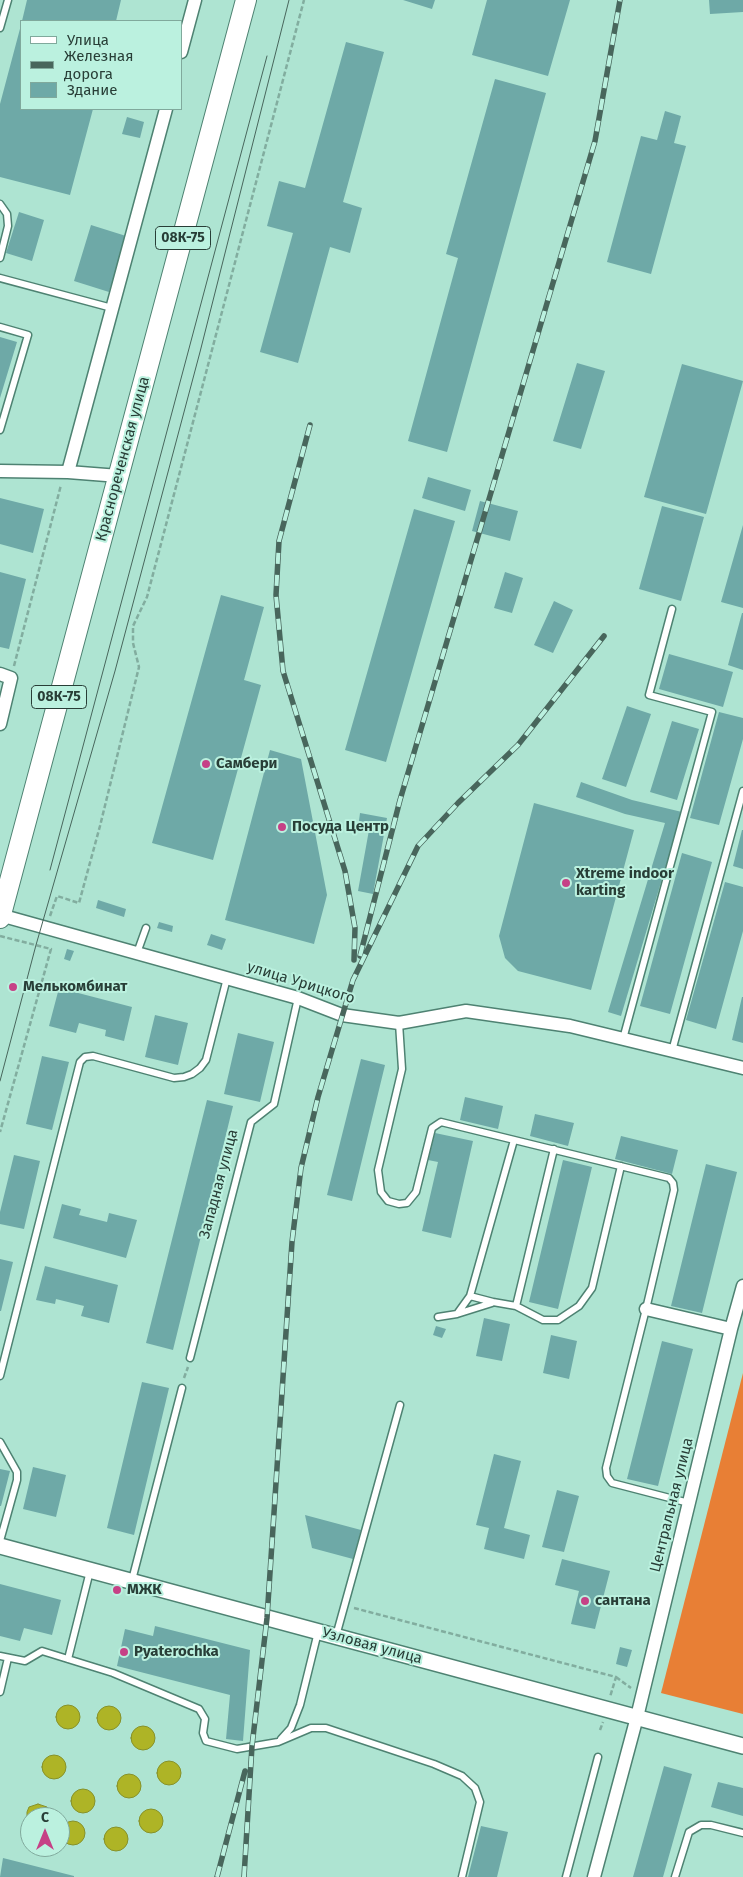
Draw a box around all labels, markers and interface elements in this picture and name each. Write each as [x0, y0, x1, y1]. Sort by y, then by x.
legend [20, 20, 182, 110]
text: Улица [67, 31, 109, 49]
text: Железная дорога [64, 47, 133, 83]
text: Здание [67, 81, 117, 99]
road number: 08К-75 [156, 227, 210, 250]
street label: Краснореченская улица [92, 375, 154, 543]
road number: 08К-75 [32, 686, 86, 709]
place label: Самбери [216, 755, 277, 773]
marker: Самбери [200, 758, 212, 770]
place label: Посуда Центр [292, 818, 389, 836]
marker: Посуда Центр [276, 821, 288, 833]
place label: Xtreme indoor karting [576, 865, 674, 900]
marker: Xtreme indoor karting [560, 877, 572, 889]
street label: улица Урицкого [245, 958, 357, 1008]
place label: Мелькомбинат [23, 978, 127, 996]
marker: Мелькомбинат [7, 981, 19, 993]
street label: Западная улица [196, 1127, 242, 1241]
street label: Центральная улица [647, 1436, 697, 1574]
place label: МЖК [127, 1581, 162, 1599]
marker: МЖК [111, 1584, 123, 1596]
place label: сантана [595, 1592, 651, 1610]
marker: сантана [579, 1595, 591, 1607]
street label: Узловая улица [320, 1624, 424, 1668]
place label: Pyaterochka [134, 1643, 219, 1661]
marker: Pyaterochka [118, 1646, 130, 1658]
north arrow [20, 1807, 70, 1857]
text: С [41, 1809, 49, 1826]

